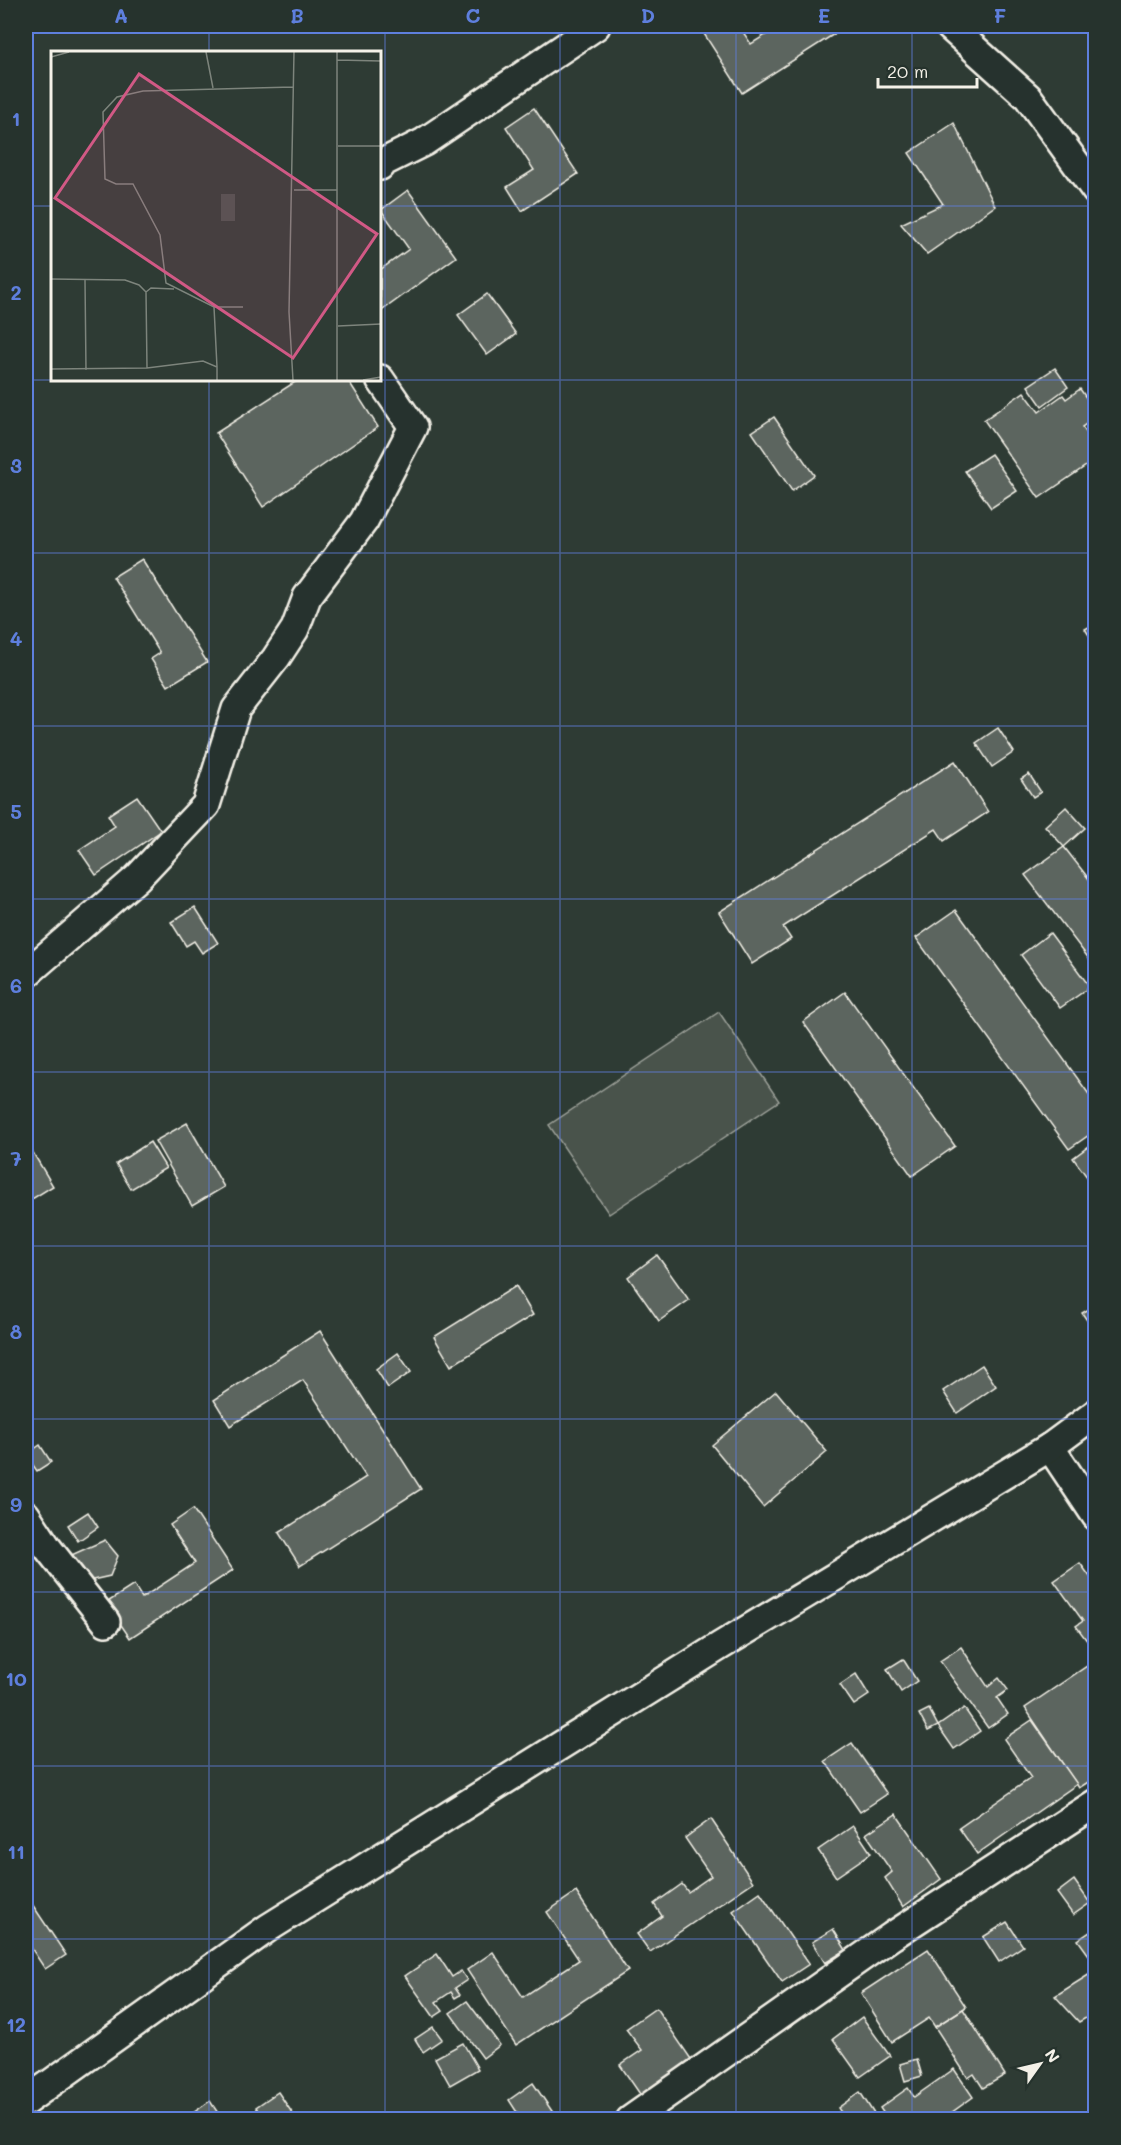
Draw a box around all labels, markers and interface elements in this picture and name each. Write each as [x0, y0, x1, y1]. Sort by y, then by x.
text: A [114, 2, 128, 28]
text: B [290, 2, 304, 28]
text: C [466, 2, 481, 28]
text: D [641, 2, 655, 28]
text: E [818, 2, 830, 28]
text: F [994, 2, 1007, 28]
inset map [51, 51, 381, 381]
scale bar [878, 51, 977, 89]
text: 20 m [887, 59, 928, 83]
text: 1 [12, 105, 20, 131]
text: 2 [10, 279, 22, 305]
text: 3 [10, 452, 22, 478]
text: 4 [10, 625, 23, 651]
text: 5 [10, 798, 22, 824]
text: 6 [10, 972, 22, 998]
text: 7 [10, 1145, 22, 1171]
text: 8 [10, 1318, 22, 1344]
text: 9 [10, 1491, 22, 1517]
text: 10 [5, 1665, 27, 1691]
text: 11 [7, 1838, 25, 1864]
text: 12 [6, 2011, 26, 2037]
north arrow [1010, 2034, 1070, 2094]
text: N [1041, 2044, 1065, 2066]

